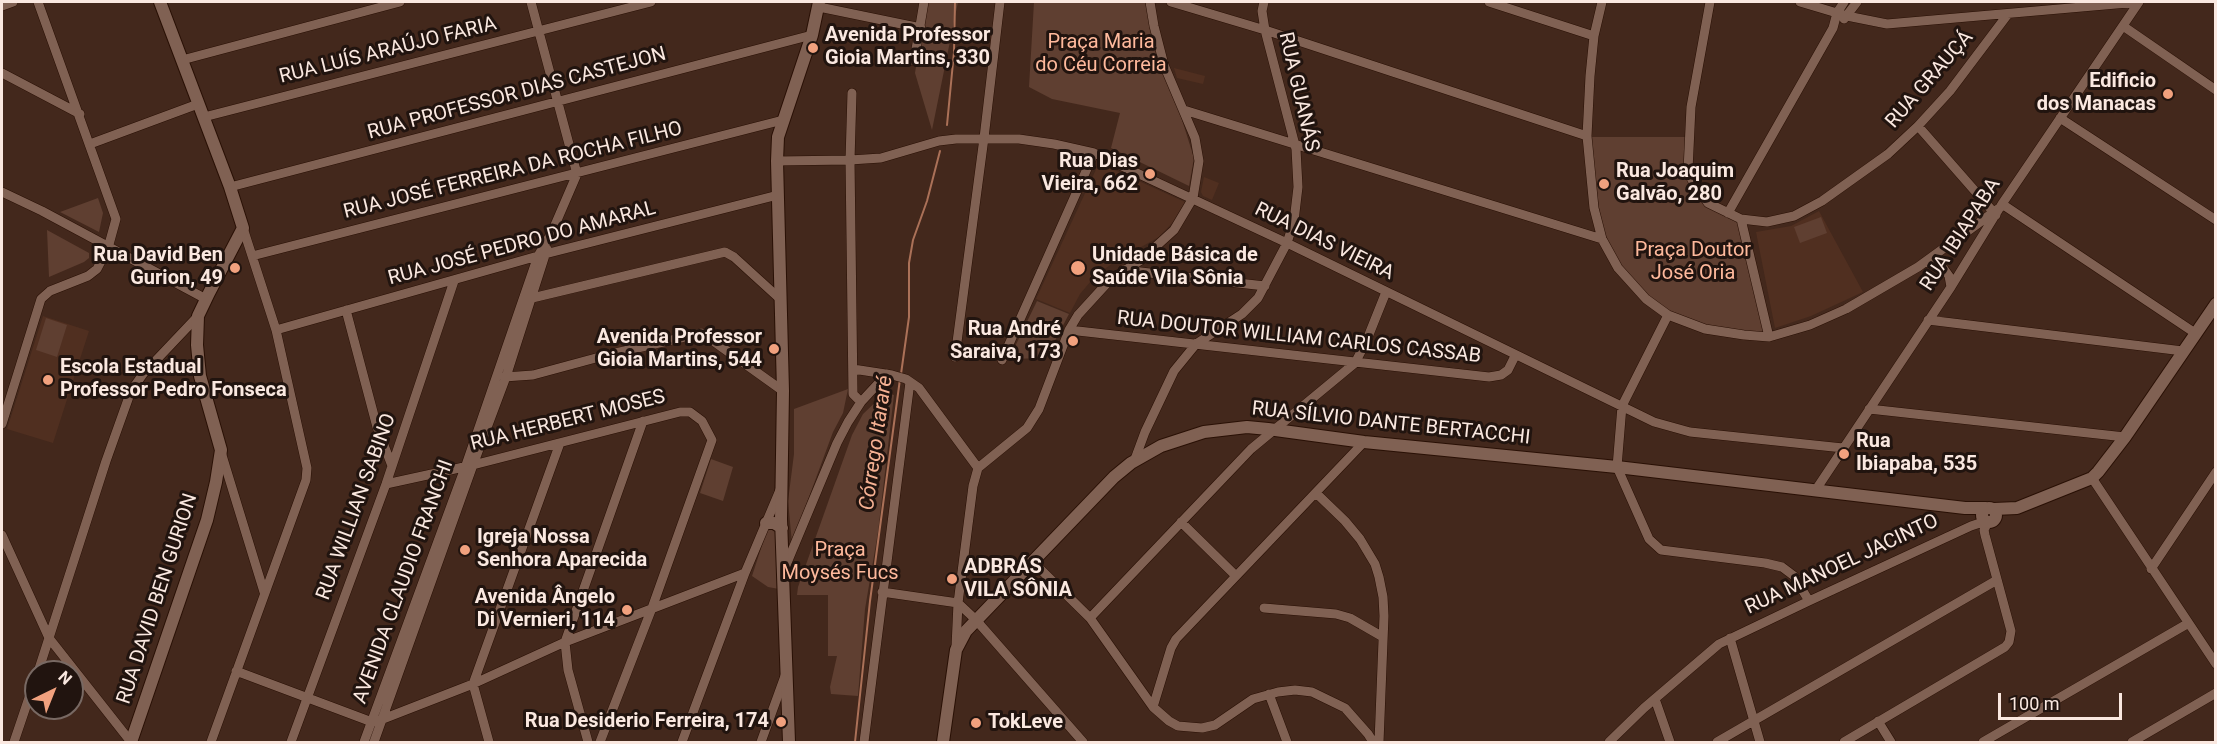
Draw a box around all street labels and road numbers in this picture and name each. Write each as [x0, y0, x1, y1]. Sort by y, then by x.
street label: RUA LUÍS ARAÚJO FARIA [277, 12, 499, 90]
street label: RUA GRAUÇÁ [1881, 26, 1979, 134]
street label: RUA GUANÁS [1273, 30, 1323, 154]
street label: RUA PROFESSOR DIAS CASTEJON [365, 43, 669, 145]
street label: RUA JOSÉ FERREIRA DA ROCHA FILHO [341, 117, 685, 225]
street label: RUA IBIAPABA [1916, 174, 2006, 296]
street label: RUA JOSÉ PEDRO DO AMARAL [386, 197, 658, 291]
street label: RUA DIAS VIEIRA [1250, 198, 1398, 286]
street label: RUA DOUTOR WILLIAM CARLOS CASSAB [1116, 307, 1482, 369]
street label: RUA HERBERT MOSES [468, 385, 668, 457]
street label: RUA SÍLVIO DANTE BERTACCHI [1251, 397, 1531, 451]
street label: RUA WILLIAN SABINO [312, 411, 402, 603]
street label: AVENIDA CLAUDIO FRANCHI [349, 457, 459, 707]
street label: RUA DAVID BEN GURION [113, 491, 203, 707]
street label: RUA MANOEL JACINTO [1742, 510, 1942, 620]

